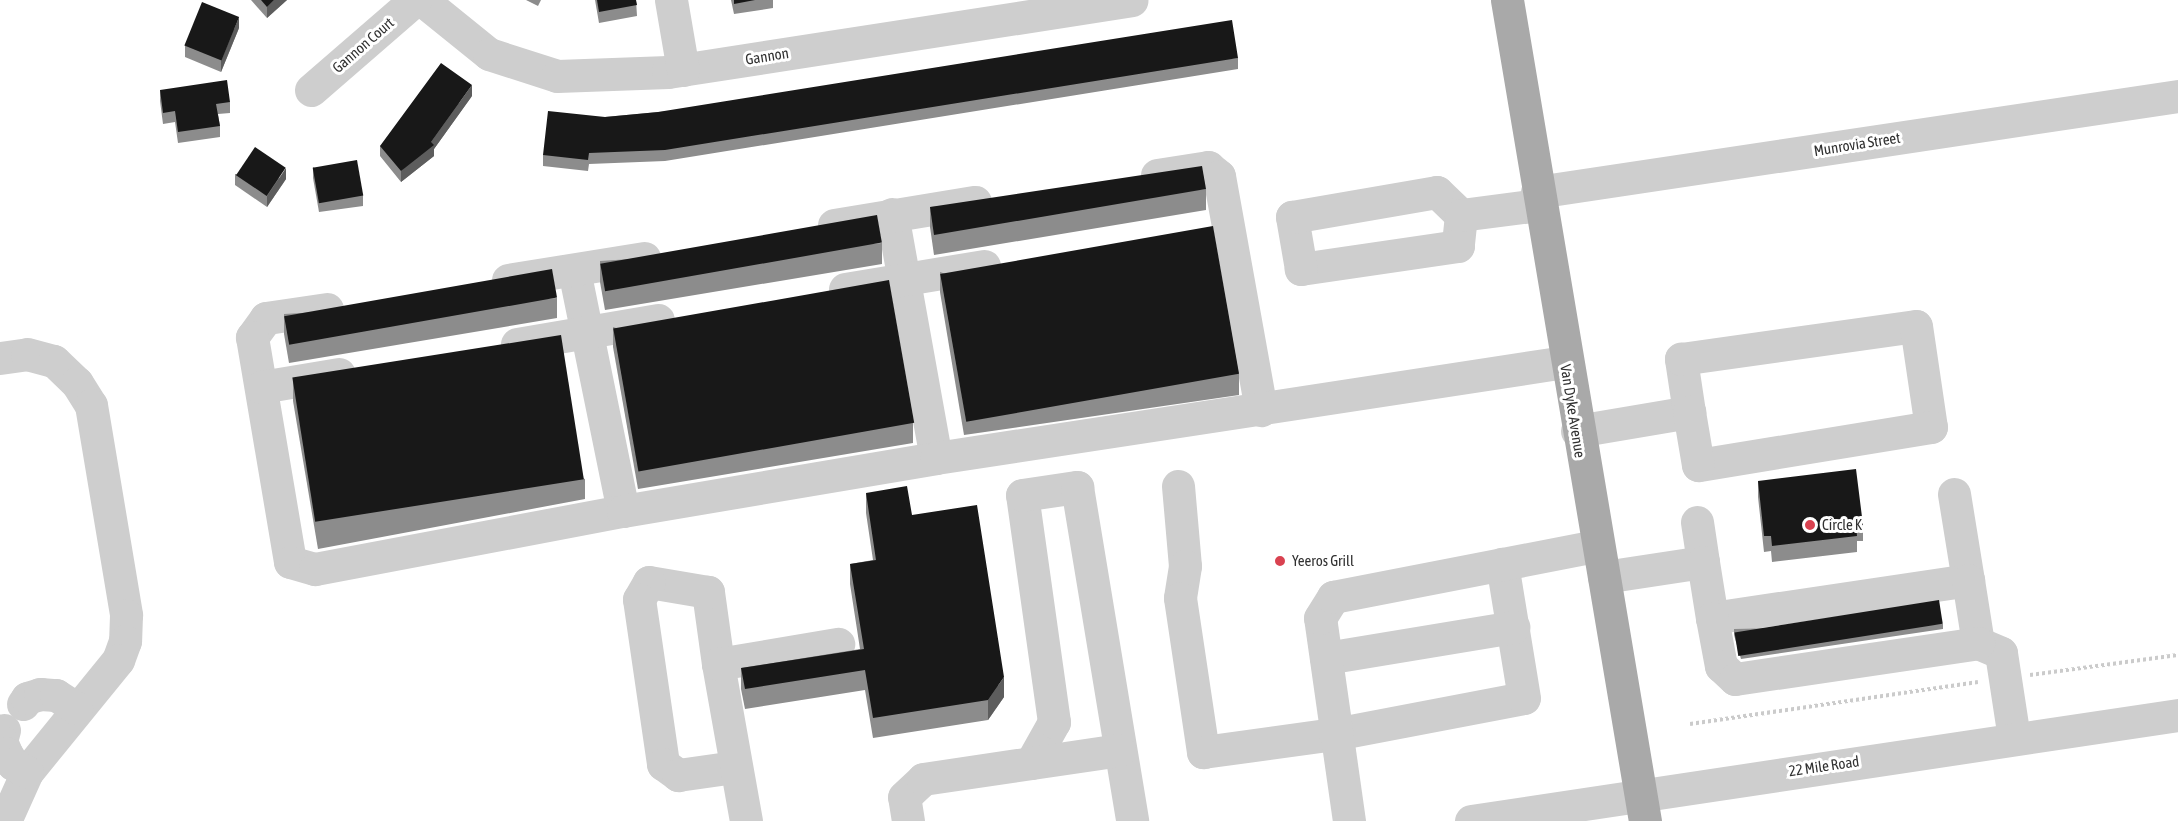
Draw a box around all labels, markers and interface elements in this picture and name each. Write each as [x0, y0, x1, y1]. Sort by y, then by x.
street label: Gannon Court [329, 13, 397, 77]
street label: Gannon [744, 44, 790, 68]
street label: Munrovia Street [1812, 128, 1902, 160]
street label: Van Dyke Avenue [1557, 363, 1589, 459]
place label: Circle K [1822, 516, 1862, 534]
marker: Circle K [1803, 518, 1817, 532]
place label: Yeeros Grill [1292, 552, 1354, 570]
marker: Yeeros Grill [1273, 554, 1287, 568]
street label: 22 Mile Road [1788, 752, 1860, 780]

